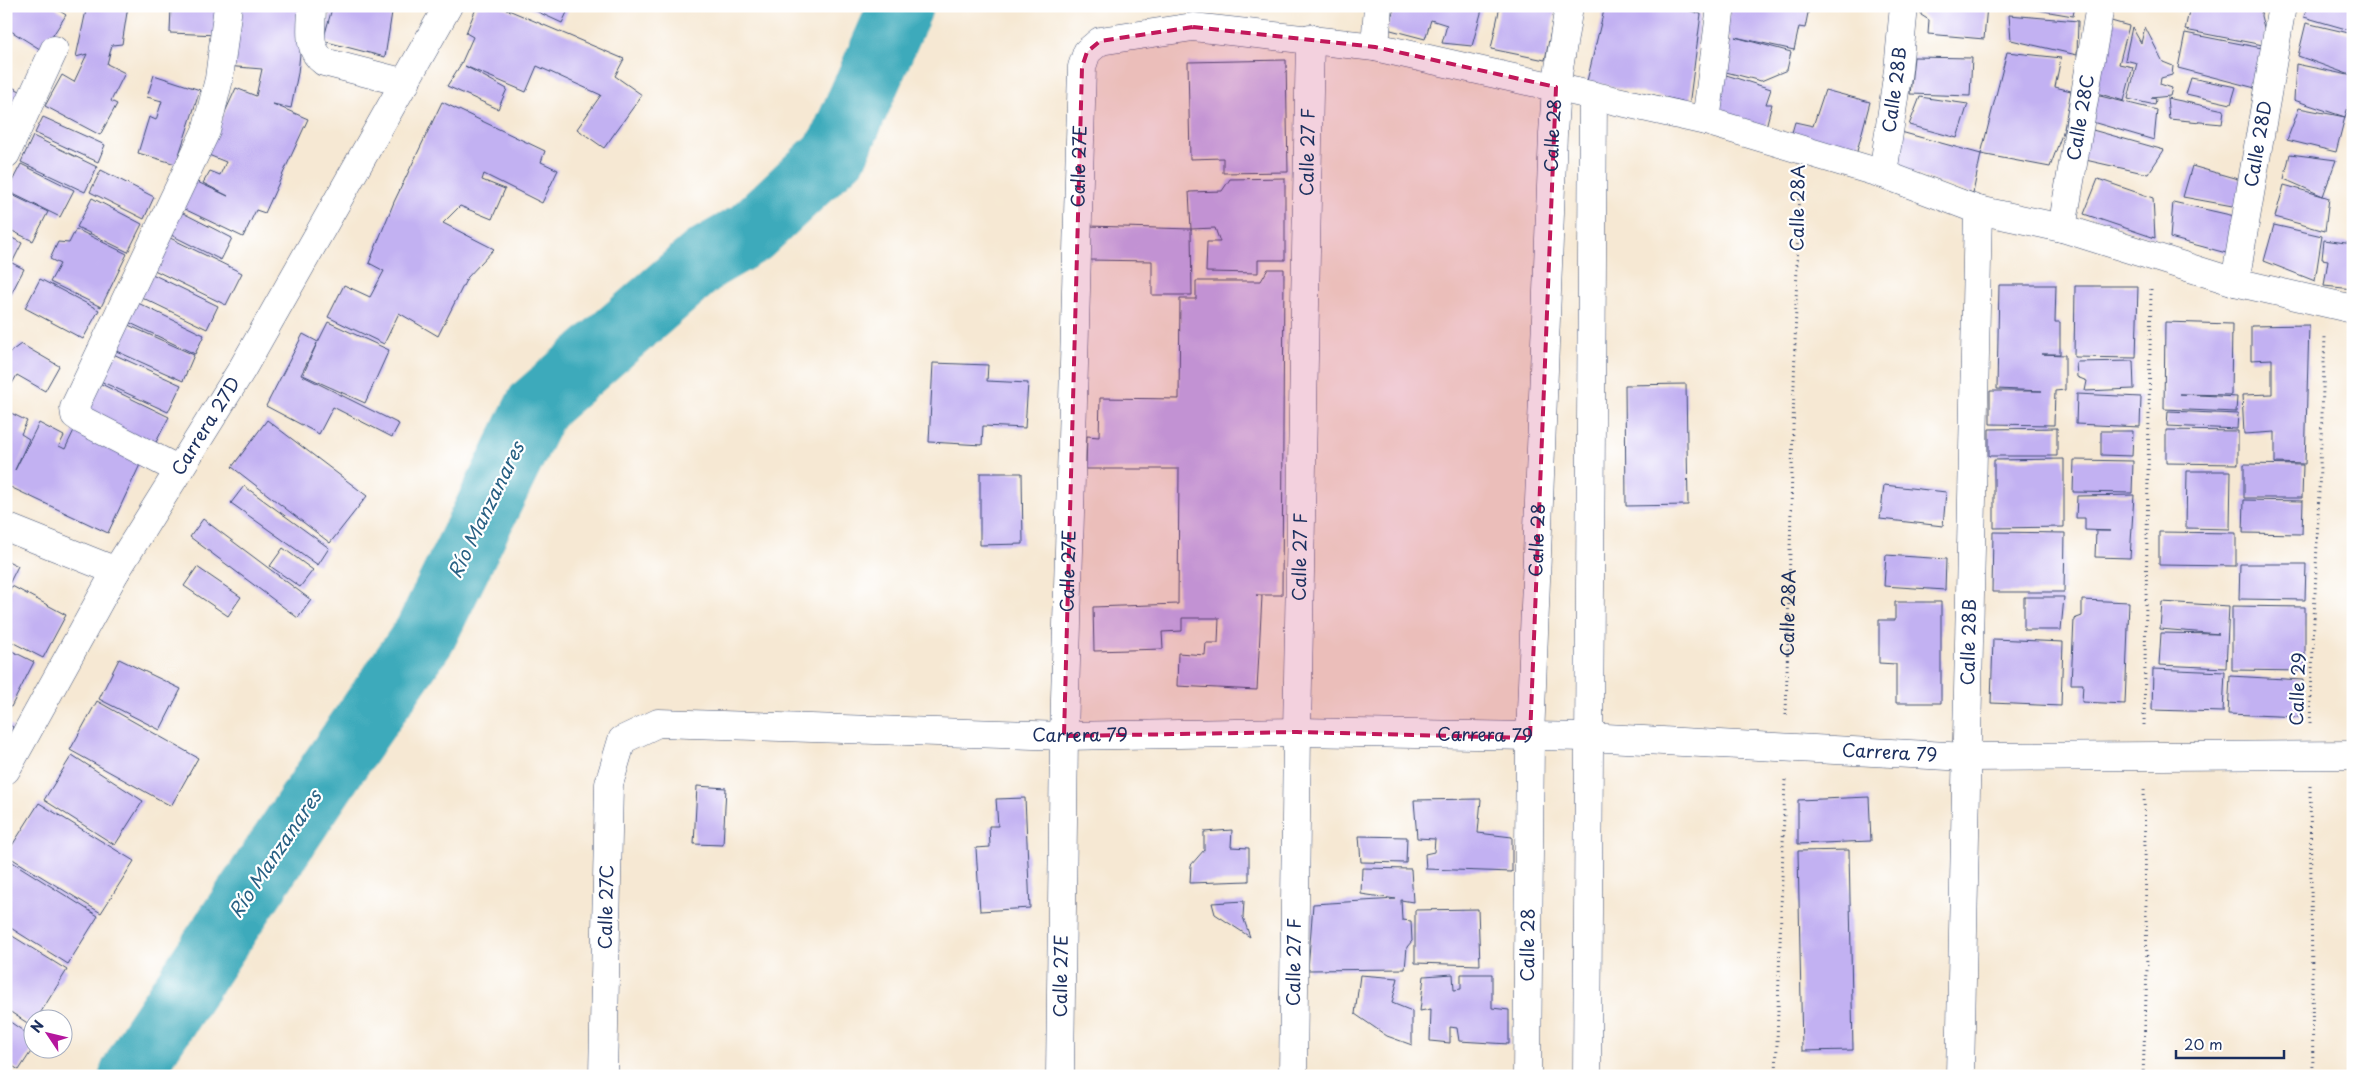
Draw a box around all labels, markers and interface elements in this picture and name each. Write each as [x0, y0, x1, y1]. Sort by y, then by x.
street label: Calle 28B [1874, 46, 1912, 134]
street label: Calle 28C [2059, 72, 2100, 163]
street label: Calle 28 [1537, 98, 1567, 173]
street label: Calle 28D [2236, 98, 2278, 189]
street label: Calle 27 F [1292, 108, 1321, 196]
street label: Calle 27E [1063, 124, 1092, 208]
street label: Calle 28A [1782, 164, 1811, 252]
street label: Carrera 27D [164, 371, 246, 480]
water label: Río Manzanares [440, 435, 531, 582]
street label: Calle 28 [1521, 503, 1551, 577]
street label: Calle 27 F [1284, 512, 1313, 601]
street label: Calle 27E [1052, 529, 1082, 613]
street label: Calle 28A [1772, 569, 1802, 657]
street label: Calle 28B [1953, 599, 1982, 686]
street label: Calle 29 [2282, 652, 2311, 726]
street label: Carrera 79 [1437, 719, 1533, 748]
street label: Carrera 79 [1032, 720, 1128, 748]
street label: Carrera 79 [1841, 735, 1938, 767]
water label: Río Manzanares [221, 782, 329, 923]
street label: Calle 27C [591, 864, 619, 950]
street label: Calle 28 [1513, 908, 1540, 982]
street label: Calle 27 F [1279, 918, 1307, 1006]
street label: Calle 27E [1046, 934, 1074, 1018]
north arrow [22, 1010, 72, 1060]
text: N [25, 1016, 49, 1037]
scale bar [2176, 1027, 2284, 1059]
text: 20 m [2184, 1032, 2223, 1055]

